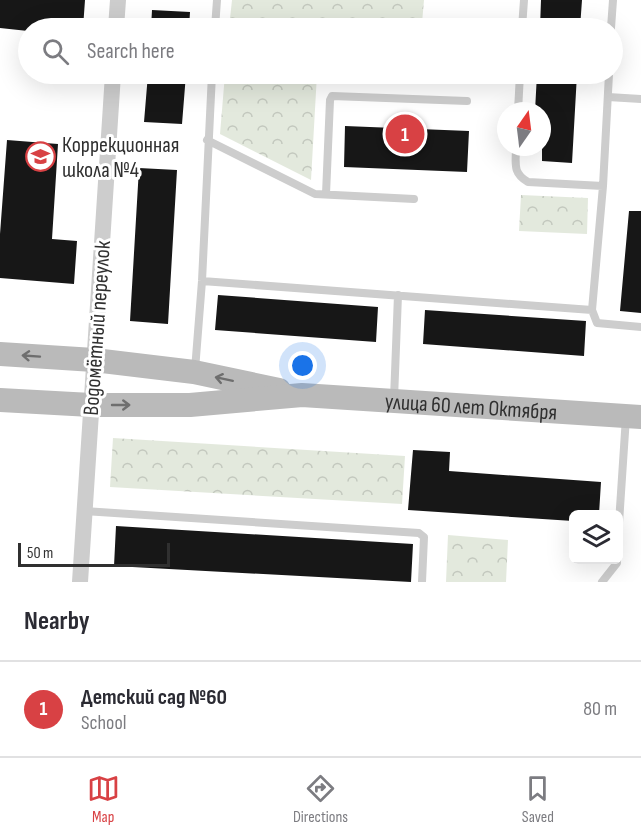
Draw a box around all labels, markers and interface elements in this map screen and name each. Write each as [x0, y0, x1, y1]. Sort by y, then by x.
search box [18, 18, 623, 84]
icon: search [39, 35, 72, 68]
text: Search here [87, 38, 174, 65]
north arrow [497, 102, 551, 156]
pin: 1 [386, 112, 424, 156]
place label: Коррекционная школа №4 [62, 132, 179, 184]
school or university icon: Коррекционная школа №4 [25, 141, 57, 173]
street label: Водомётный переулок [78, 239, 117, 416]
one-way arrow [21, 350, 41, 361]
your location [288, 351, 317, 380]
one-way arrow [215, 372, 234, 384]
street label: улица 60 лет Октября [384, 388, 558, 427]
one-way arrow [111, 399, 131, 411]
map controls [569, 510, 623, 564]
button: layers [569, 510, 623, 564]
scale bar [18, 540, 170, 568]
text: 50 m [27, 544, 53, 563]
text: Nearby [24, 606, 90, 637]
text: Детский сад №60 [81, 684, 227, 711]
text: 1 [40, 697, 47, 721]
text: 80 m [583, 697, 617, 721]
text: School [81, 711, 126, 735]
tab: Map [87, 772, 120, 827]
tab: Directions [293, 772, 348, 827]
tab: Saved [521, 772, 554, 827]

